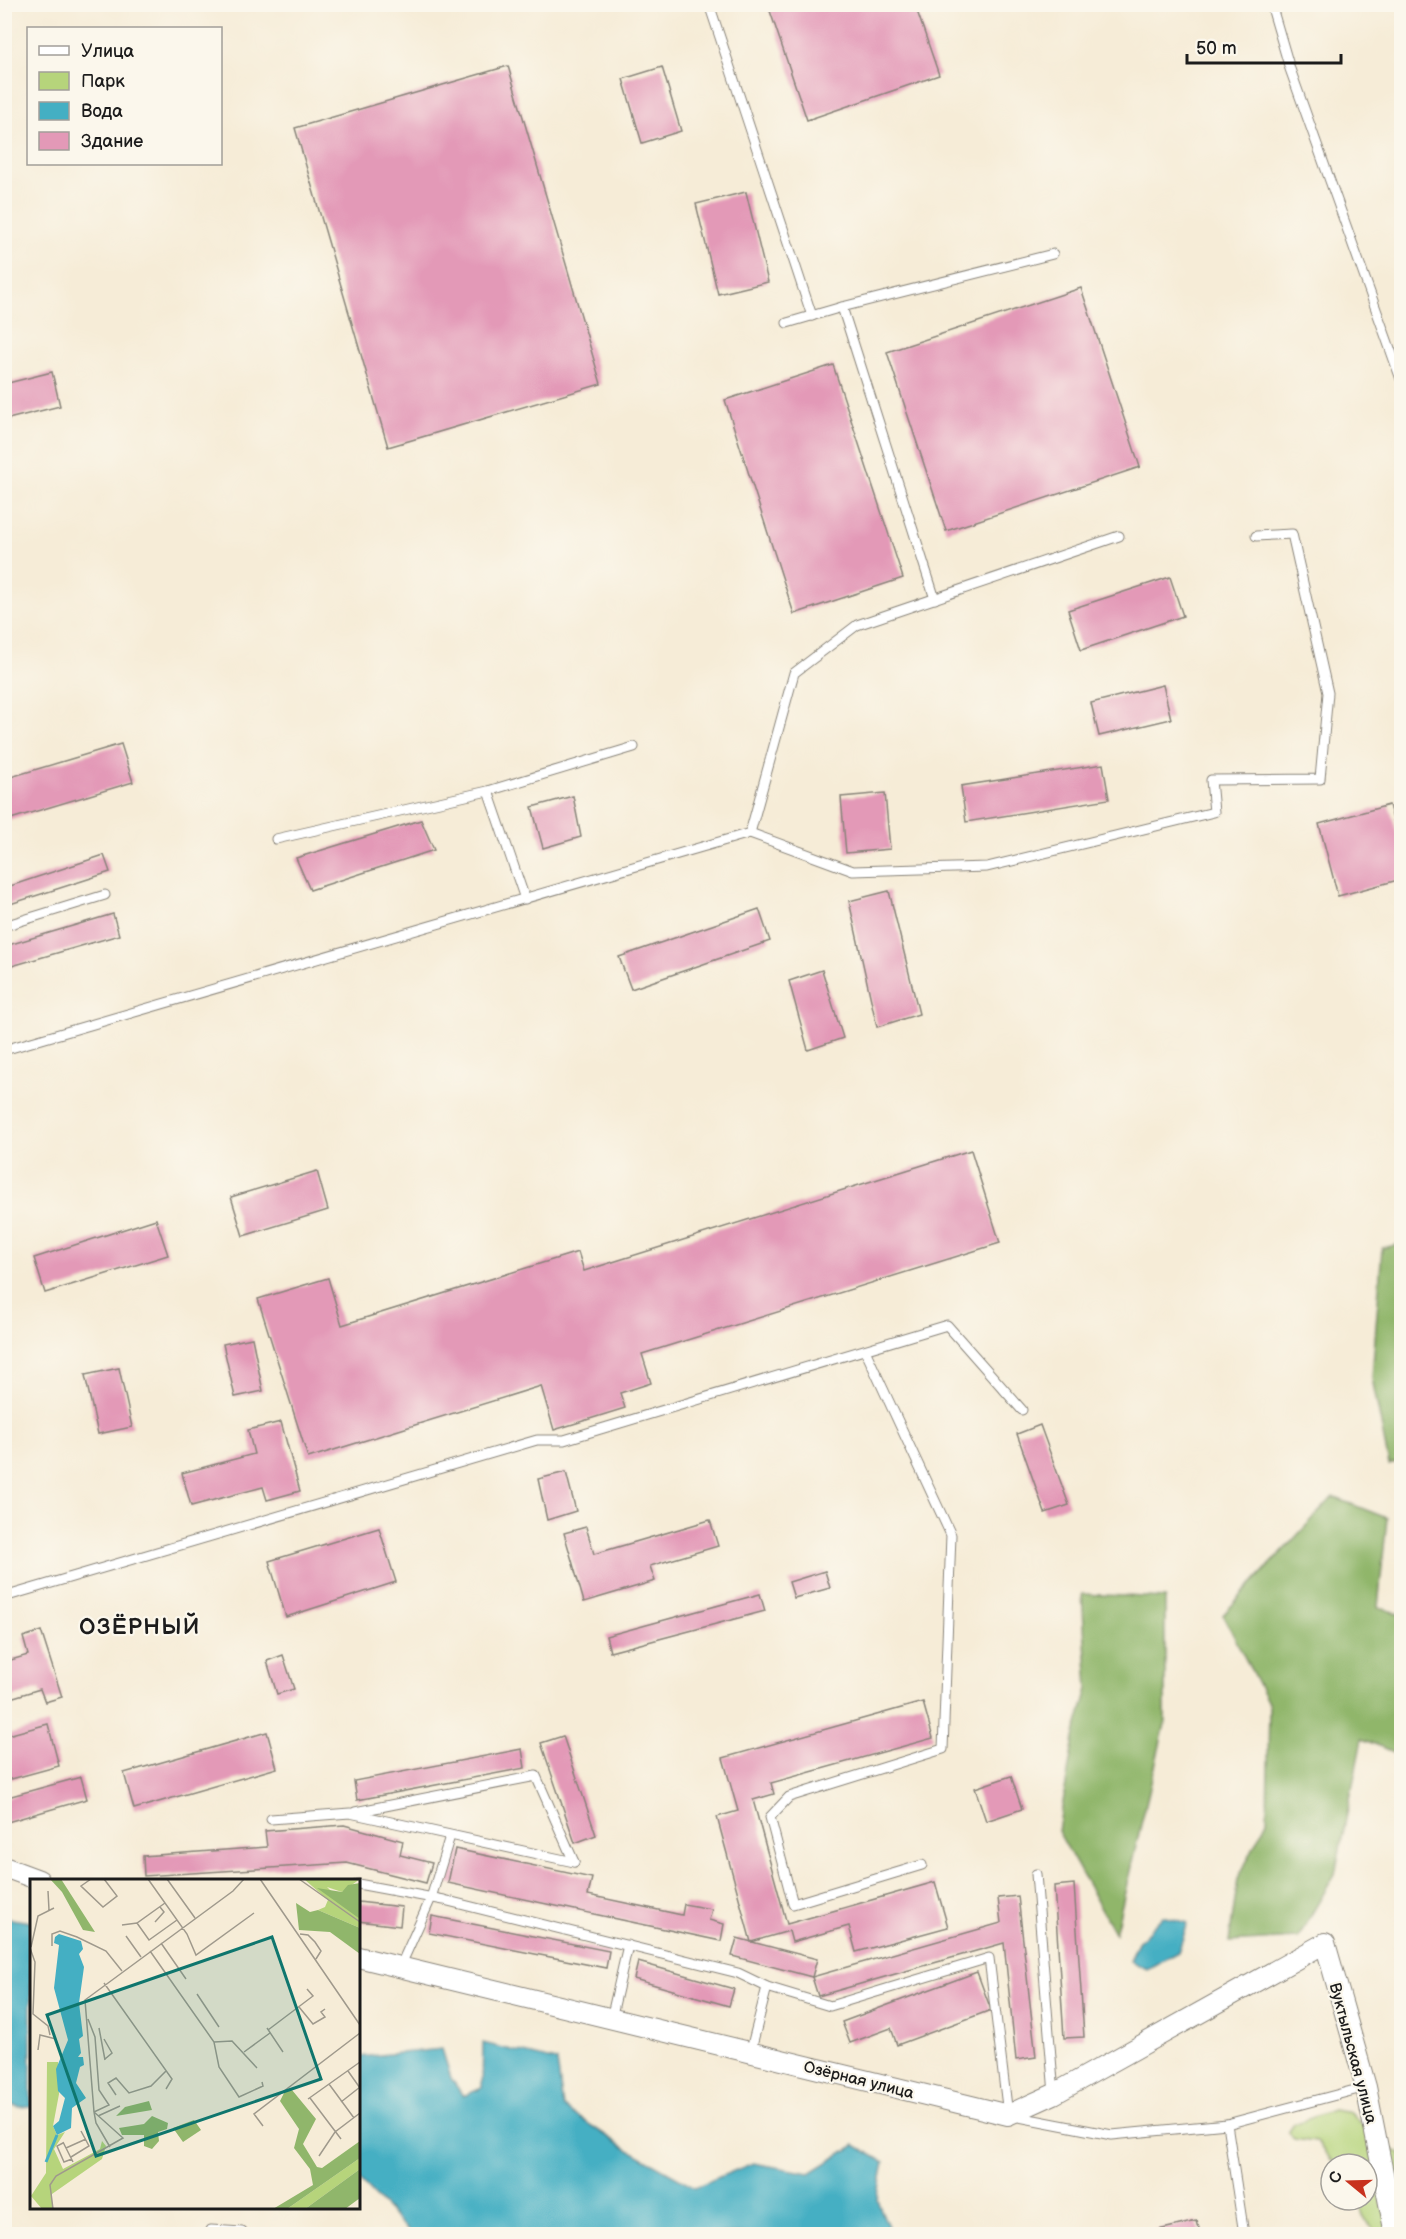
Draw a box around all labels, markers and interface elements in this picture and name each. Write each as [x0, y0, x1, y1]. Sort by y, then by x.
legend [27, 27, 222, 165]
scale bar [1187, 27, 1342, 65]
text: 50 m [1196, 38, 1237, 59]
text: Улица [81, 41, 135, 62]
text: Парк [81, 71, 125, 92]
text: Вода [81, 101, 123, 122]
text: Здание [81, 131, 143, 152]
district label: ОЗЁРНЫЙ [79, 1612, 201, 1641]
inset map [30, 1879, 360, 2209]
street label: Вуктыльская улица [1325, 1981, 1381, 2126]
street label: Озёрная улица [802, 2058, 916, 2103]
north arrow [1319, 2152, 1379, 2212]
text: С [1325, 2169, 1347, 2186]

